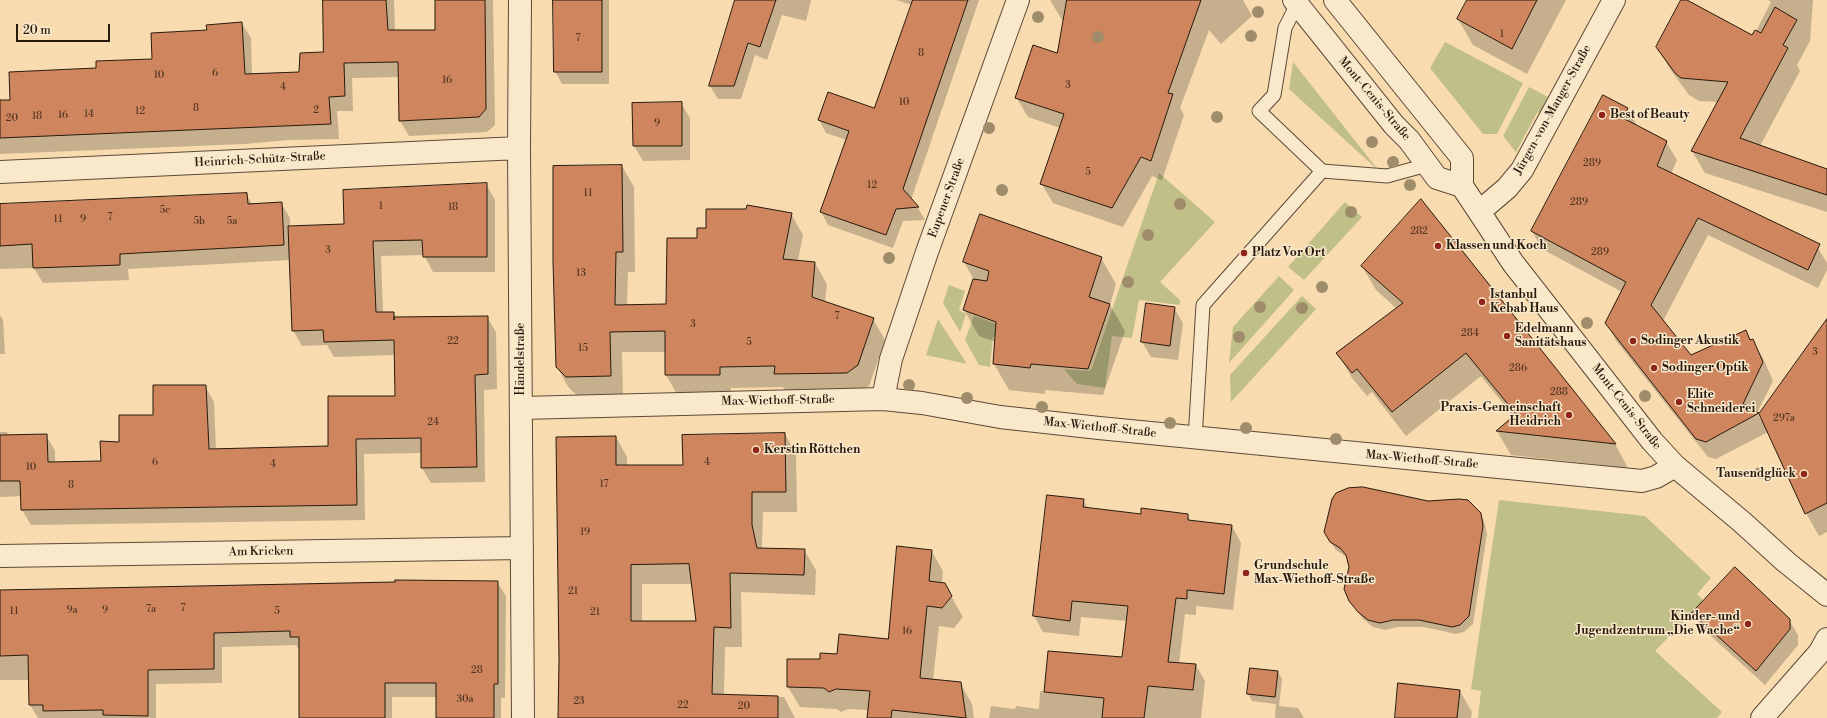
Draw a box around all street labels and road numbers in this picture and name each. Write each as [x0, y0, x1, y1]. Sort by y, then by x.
street label: Jürgen-von-Manger-Straße [1511, 43, 1595, 177]
street label: Mont-Cenis-Straße [1335, 54, 1413, 144]
street label: Heinrich-Schütz-Straße [194, 149, 326, 171]
street label: Eupener Straße [926, 156, 968, 240]
street label: Händelstraße [514, 323, 528, 395]
street label: Mont-Cenis-Straße [1588, 361, 1664, 453]
street label: Max-Wiethoff-Straße [721, 393, 835, 409]
street label: Max-Wiethoff-Straße [1043, 415, 1157, 441]
street label: Max-Wiethoff-Straße [1365, 448, 1479, 472]
street label: Am Kricken [228, 544, 294, 560]

